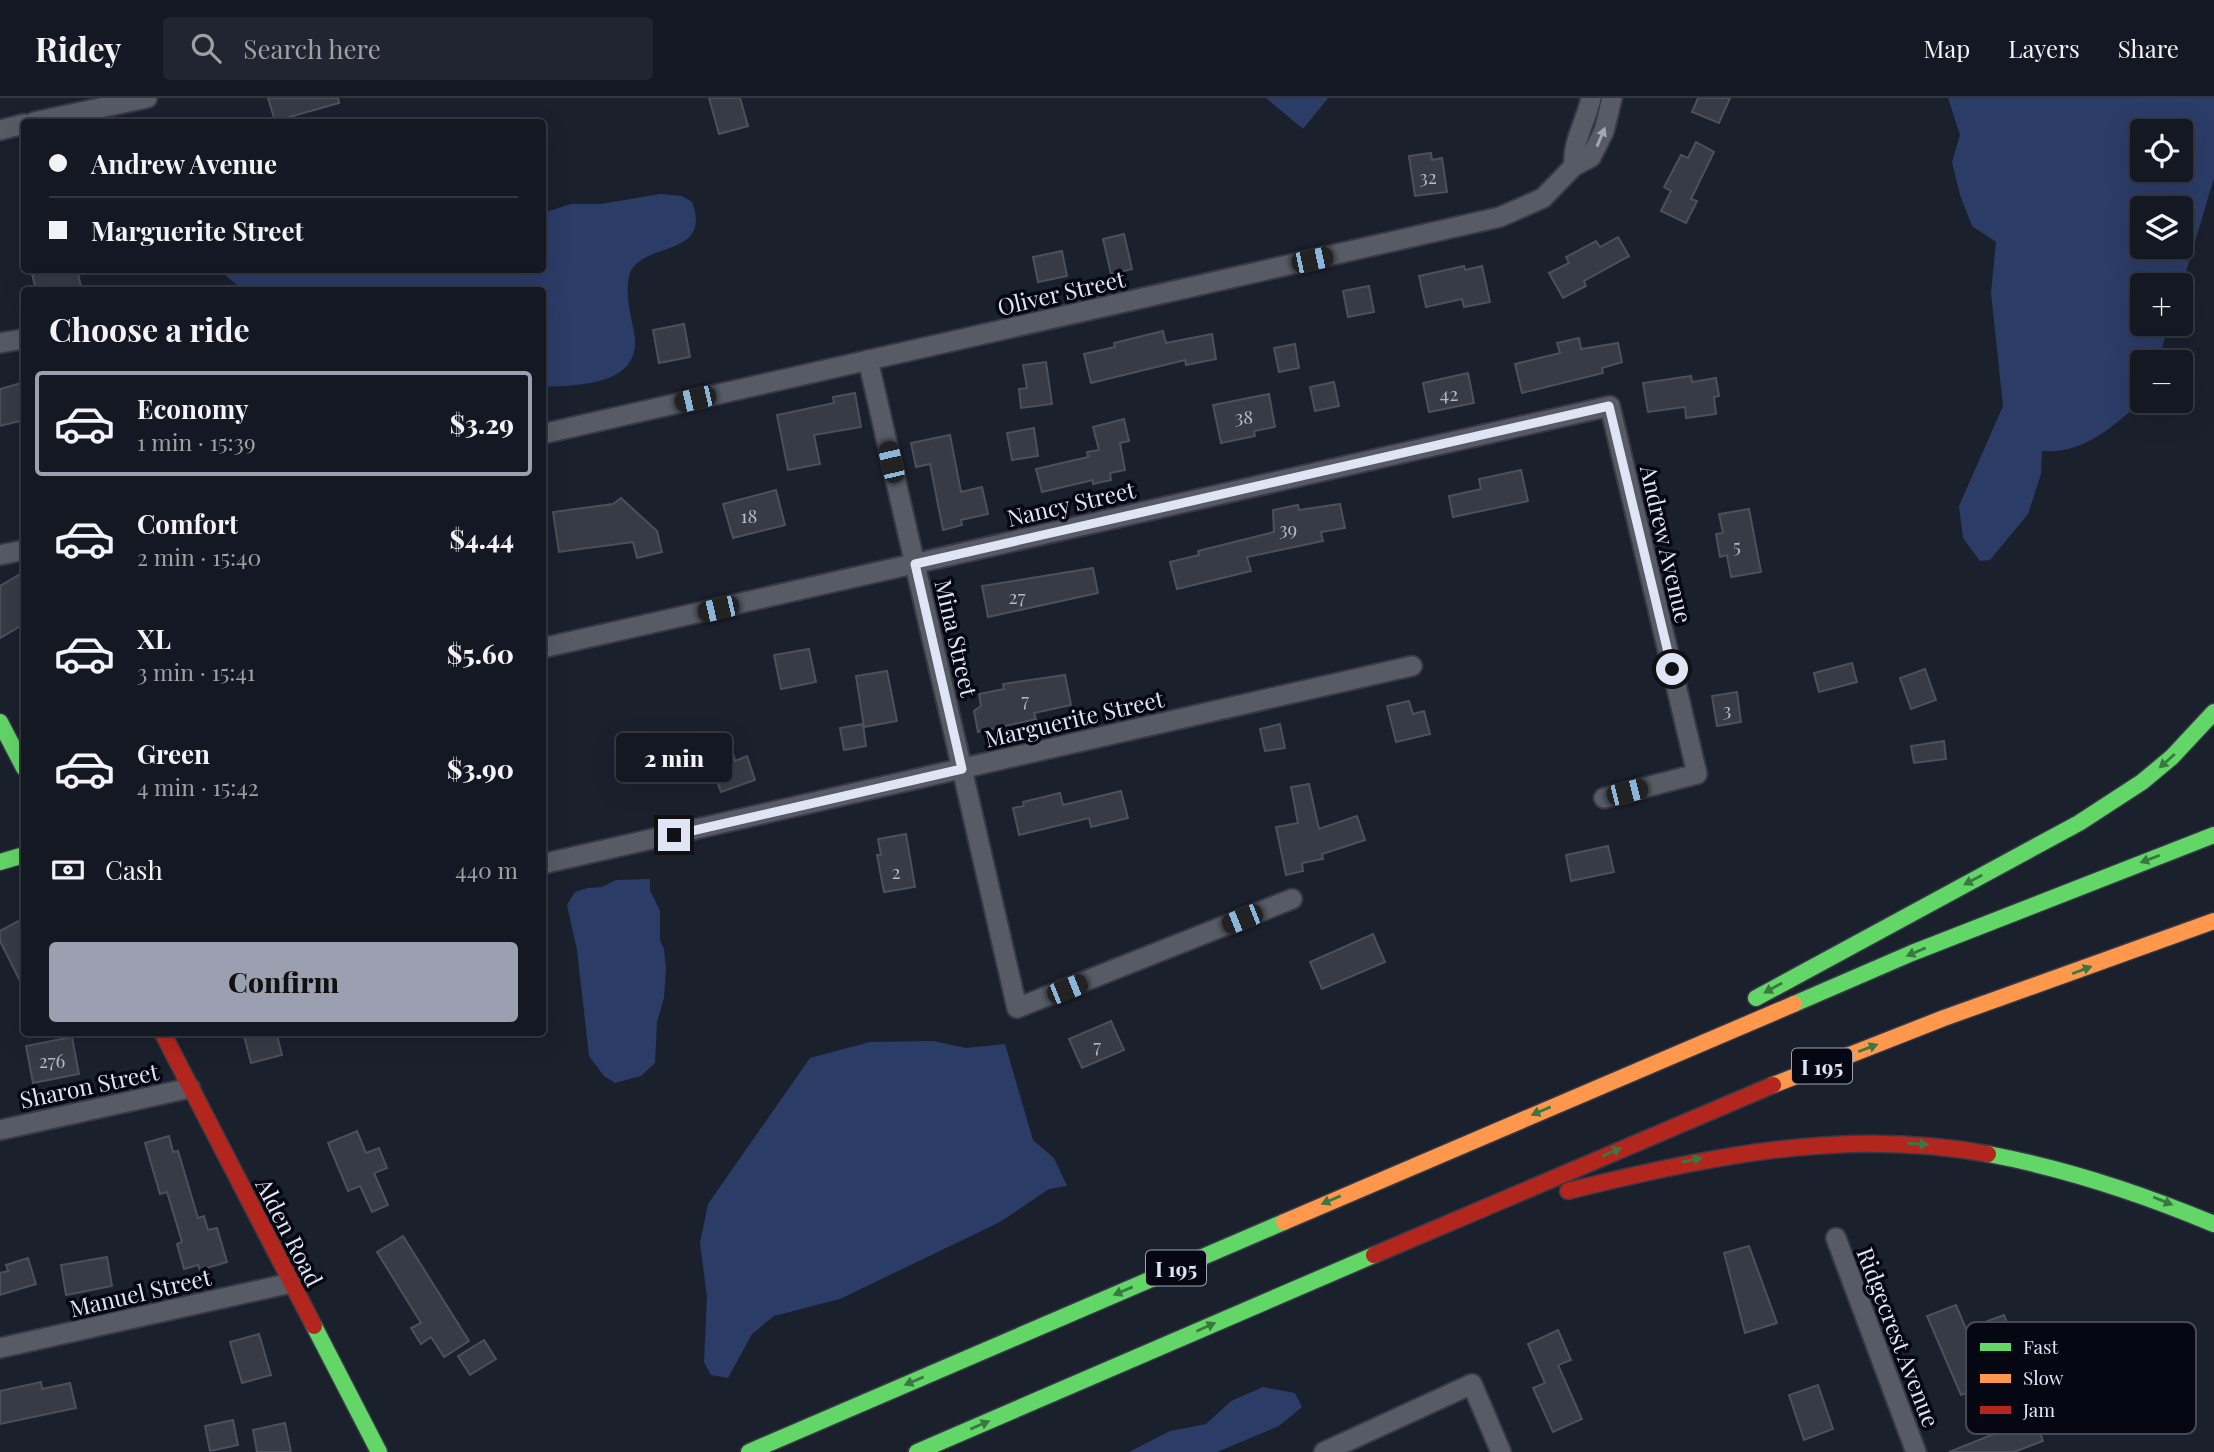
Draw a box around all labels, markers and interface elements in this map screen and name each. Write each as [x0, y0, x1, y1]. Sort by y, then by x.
search box [163, 17, 653, 80]
text: Ridey [35, 26, 121, 70]
icon: search [187, 29, 225, 67]
text: Search here [243, 31, 381, 66]
text: Map [1924, 32, 1970, 64]
text: Layers [2008, 32, 2080, 64]
text: Share [2118, 32, 2179, 64]
map controls [2130, 119, 2193, 413]
button: locate [2130, 119, 2193, 182]
one-way arrow [1595, 127, 1606, 148]
text: Andrew Avenue [91, 146, 277, 181]
house number: 32 [1419, 163, 1437, 189]
button: layers [2130, 196, 2193, 259]
text: Marguerite Street [91, 213, 304, 248]
car [1290, 245, 1335, 275]
street label: Oliver Street [994, 262, 1129, 322]
button: + [2130, 273, 2193, 336]
text: Choose a ride [49, 307, 250, 350]
button: − [2130, 350, 2193, 413]
house number: 42 [1440, 380, 1458, 406]
car [673, 384, 718, 414]
text: Economy [137, 391, 248, 426]
icon: car [53, 392, 116, 455]
house number: 38 [1235, 403, 1253, 429]
text: $3.29 [450, 406, 514, 441]
text: 1 min · 15:39 [137, 426, 256, 457]
car [877, 439, 906, 485]
street label: Andrew Avenue [1634, 461, 1700, 626]
street label: Nancy Street [1004, 473, 1139, 533]
house number: 18 [741, 502, 757, 528]
text: Comfort [137, 506, 238, 541]
icon: car [53, 507, 116, 570]
house number: 39 [1279, 515, 1297, 541]
text: $4.44 [449, 521, 514, 556]
house number: 5 [1733, 532, 1741, 558]
text: 2 min · 15:40 [137, 541, 261, 572]
street label: Mina Street [928, 576, 986, 700]
house number: 27 [1009, 583, 1026, 609]
car [696, 594, 741, 624]
text: XL [137, 621, 171, 656]
icon: car [53, 622, 116, 685]
text: $5.60 [447, 636, 514, 671]
route start [1656, 653, 1688, 685]
text: 3 min · 15:41 [137, 656, 255, 687]
street label: Marguerite Street [981, 682, 1167, 754]
house number: 7 [1021, 686, 1029, 712]
house number: 3 [1723, 696, 1731, 722]
callout: 2 min [616, 734, 732, 782]
text: Green [137, 736, 210, 771]
icon: car [53, 737, 116, 800]
text: 2 min [644, 742, 704, 773]
text: $3.90 [447, 751, 514, 786]
one-way arrow [2158, 753, 2176, 769]
text: 4 min · 15:42 [137, 771, 259, 802]
car [1605, 777, 1650, 807]
route end [658, 819, 690, 851]
icon: cash [49, 851, 87, 889]
text: Cash [105, 852, 163, 887]
one-way arrow [2139, 853, 2160, 864]
text: 440 m [455, 854, 518, 885]
house number: 2 [891, 858, 901, 884]
one-way arrow [1964, 874, 1983, 886]
car [1219, 901, 1266, 937]
button: Confirm [49, 942, 518, 1022]
one-way arrow [1905, 946, 1926, 957]
one-way arrow [2072, 965, 2093, 976]
car [1044, 971, 1091, 1007]
one-way arrow [1764, 982, 1783, 994]
house number: 7 [1093, 1032, 1101, 1058]
one-way arrow [1858, 1042, 1879, 1053]
house number: 276 [39, 1047, 65, 1073]
road number: I 195 [1792, 1048, 1852, 1084]
street label: Sharon Street [17, 1055, 162, 1115]
one-way arrow [1530, 1105, 1551, 1116]
one-way arrow [1908, 1139, 1930, 1150]
one-way arrow [1602, 1146, 1622, 1158]
one-way arrow [1681, 1155, 1703, 1166]
street label: Alden Road [249, 1172, 331, 1291]
one-way arrow [1321, 1195, 1342, 1206]
one-way arrow [2152, 1195, 2173, 1206]
street label: Ridgecrest Avenue [1850, 1243, 1948, 1431]
road number: I 195 [1146, 1250, 1206, 1286]
street label: Manuel Street [66, 1260, 215, 1323]
one-way arrow [1113, 1285, 1133, 1297]
one-way arrow [1196, 1321, 1216, 1333]
legend [1966, 1322, 2196, 1434]
text: Fast [2023, 1333, 2059, 1359]
text: Slow [2023, 1364, 2064, 1390]
one-way arrow [903, 1376, 924, 1387]
text: Jam [2022, 1396, 2055, 1422]
one-way arrow [969, 1419, 990, 1430]

